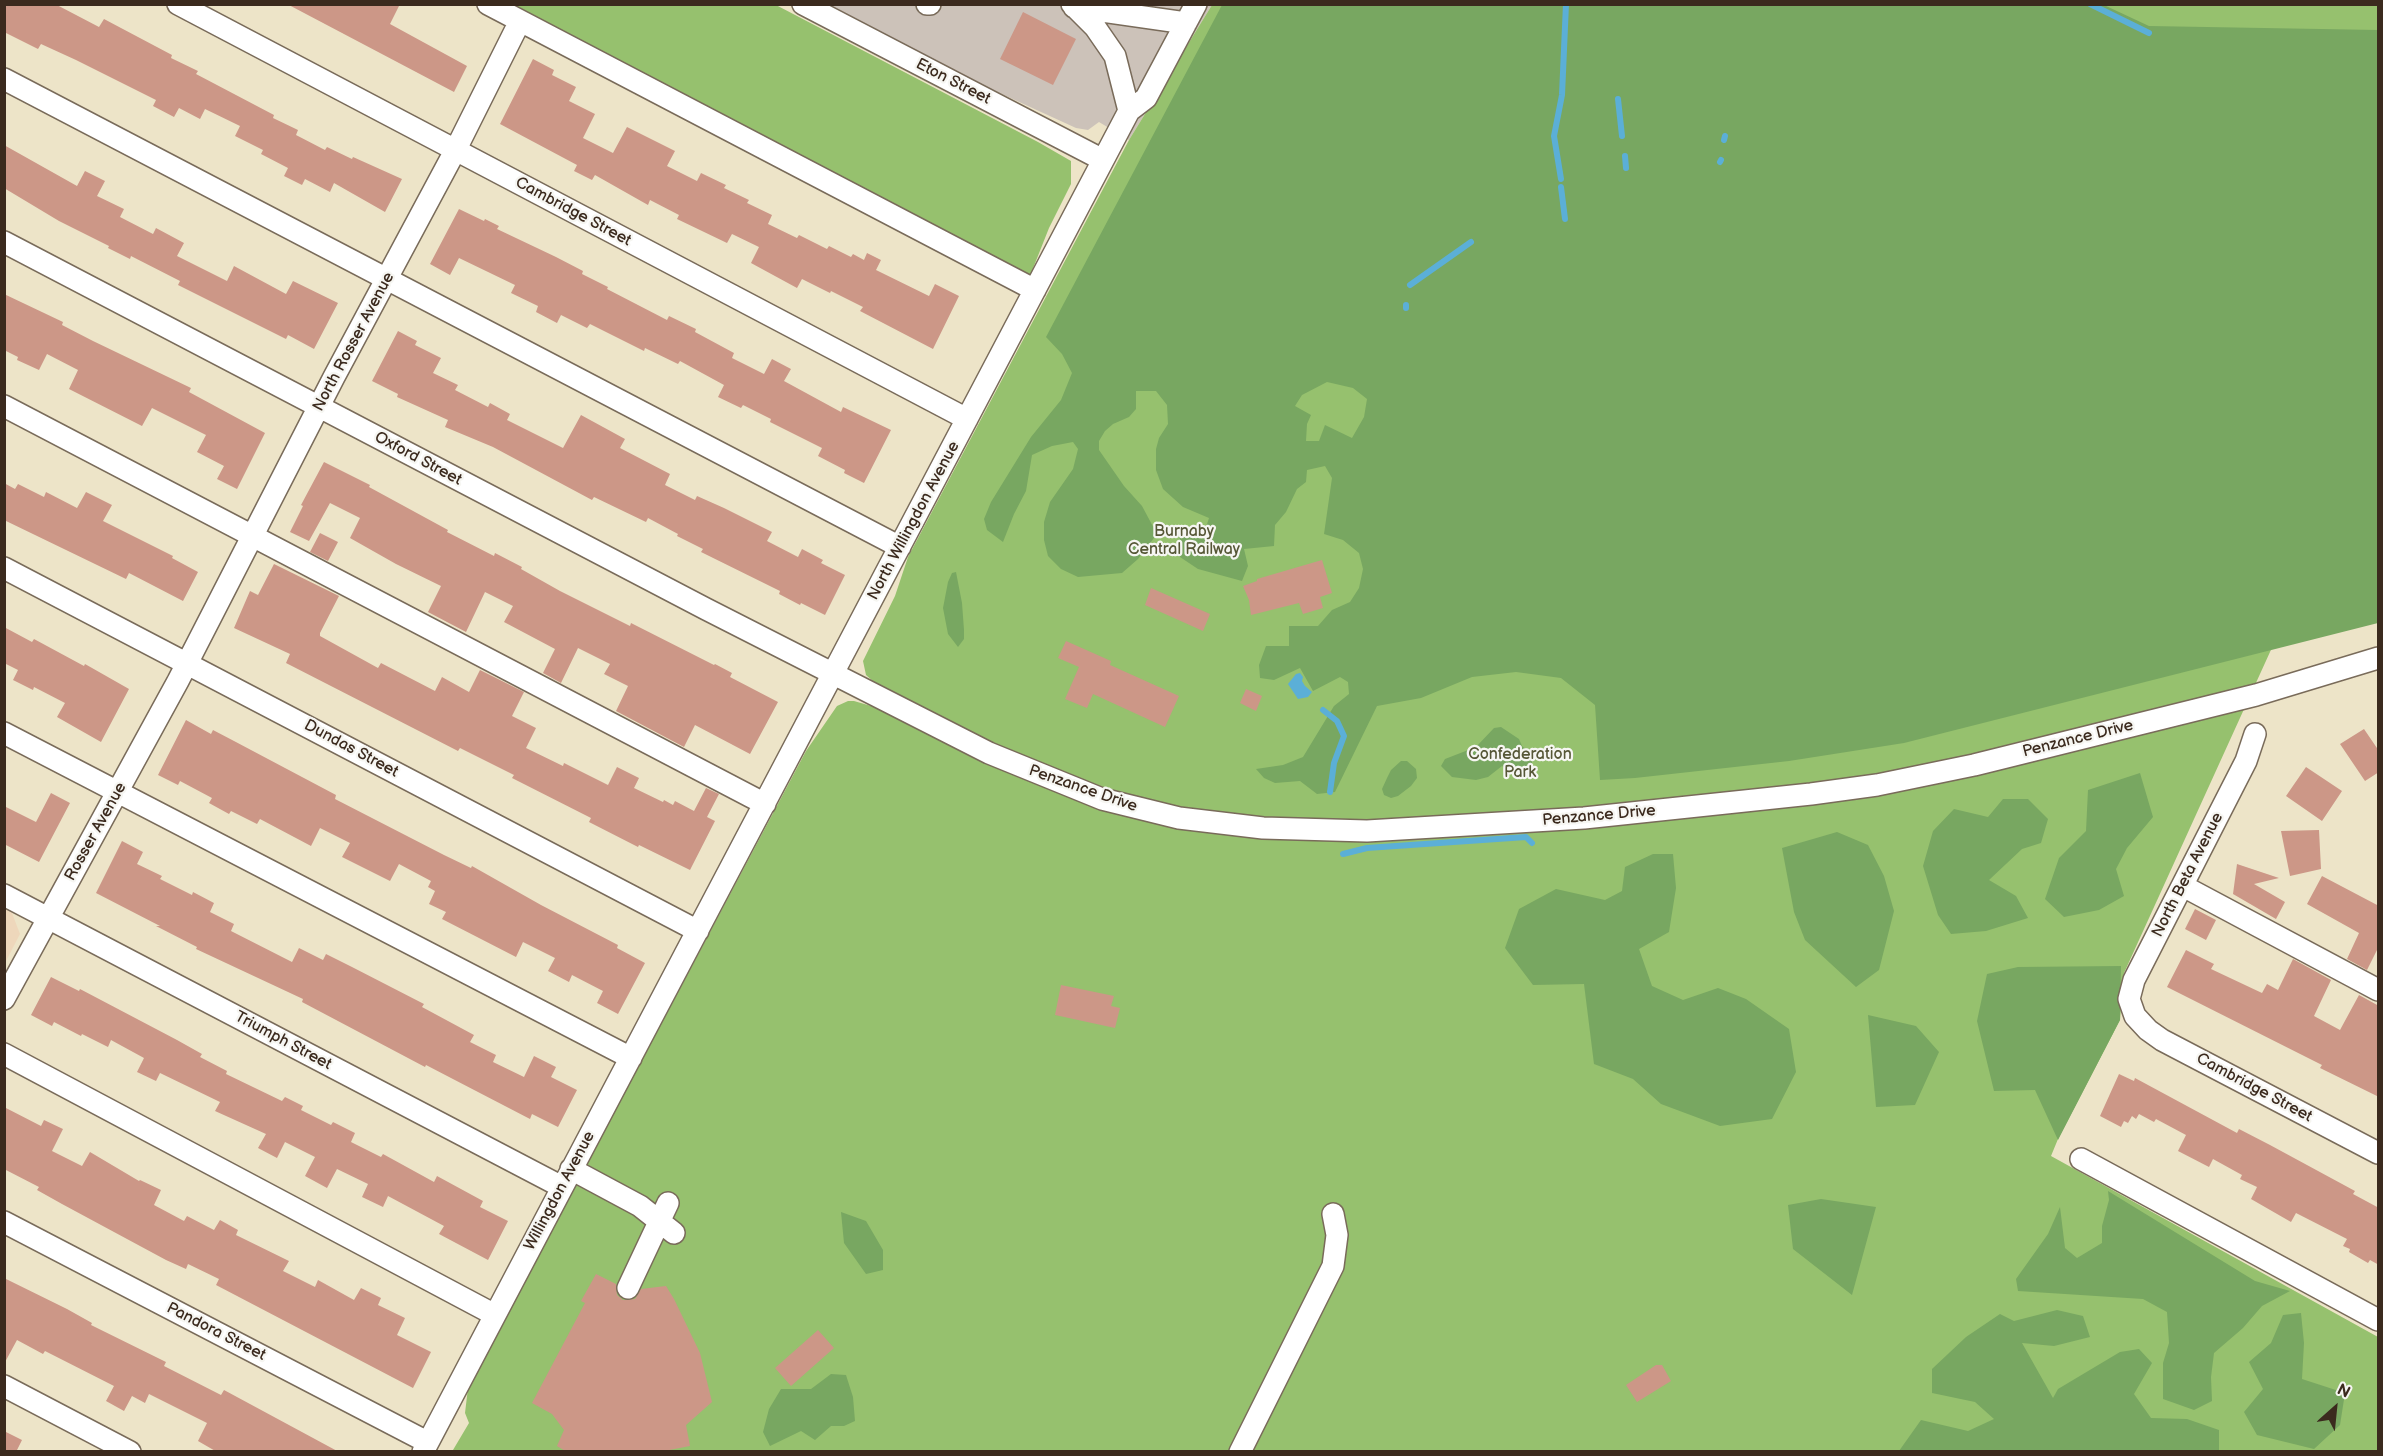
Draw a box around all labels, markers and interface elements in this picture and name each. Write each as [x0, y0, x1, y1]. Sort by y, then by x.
street label: Eton Street [912, 55, 994, 109]
street label: Cambridge Street [512, 173, 634, 251]
street label: North Rosser Avenue [309, 269, 399, 415]
street label: Oxford Street [371, 428, 465, 490]
street label: North Willingdon Avenue [864, 438, 964, 604]
park label: Burnaby Central Railway [1128, 522, 1240, 560]
street label: Dundas Street [301, 716, 401, 782]
street label: Penzance Drive [2021, 716, 2135, 762]
park label: Confederation Park [1468, 745, 1572, 783]
street label: Penzance Drive [1026, 761, 1140, 817]
street label: Rosser Avenue [61, 779, 131, 885]
street label: Penzance Drive [1542, 801, 1656, 831]
street label: North Beta Avenue [2148, 810, 2228, 940]
street label: Triumph Street [231, 1007, 335, 1075]
street label: Cambridge Street [2193, 1049, 2315, 1127]
street label: Willingdon Avenue [521, 1128, 599, 1254]
street label: Pandora Street [163, 1299, 269, 1365]
north arrow [2305, 1378, 2365, 1438]
text: N [2334, 1380, 2353, 1403]

